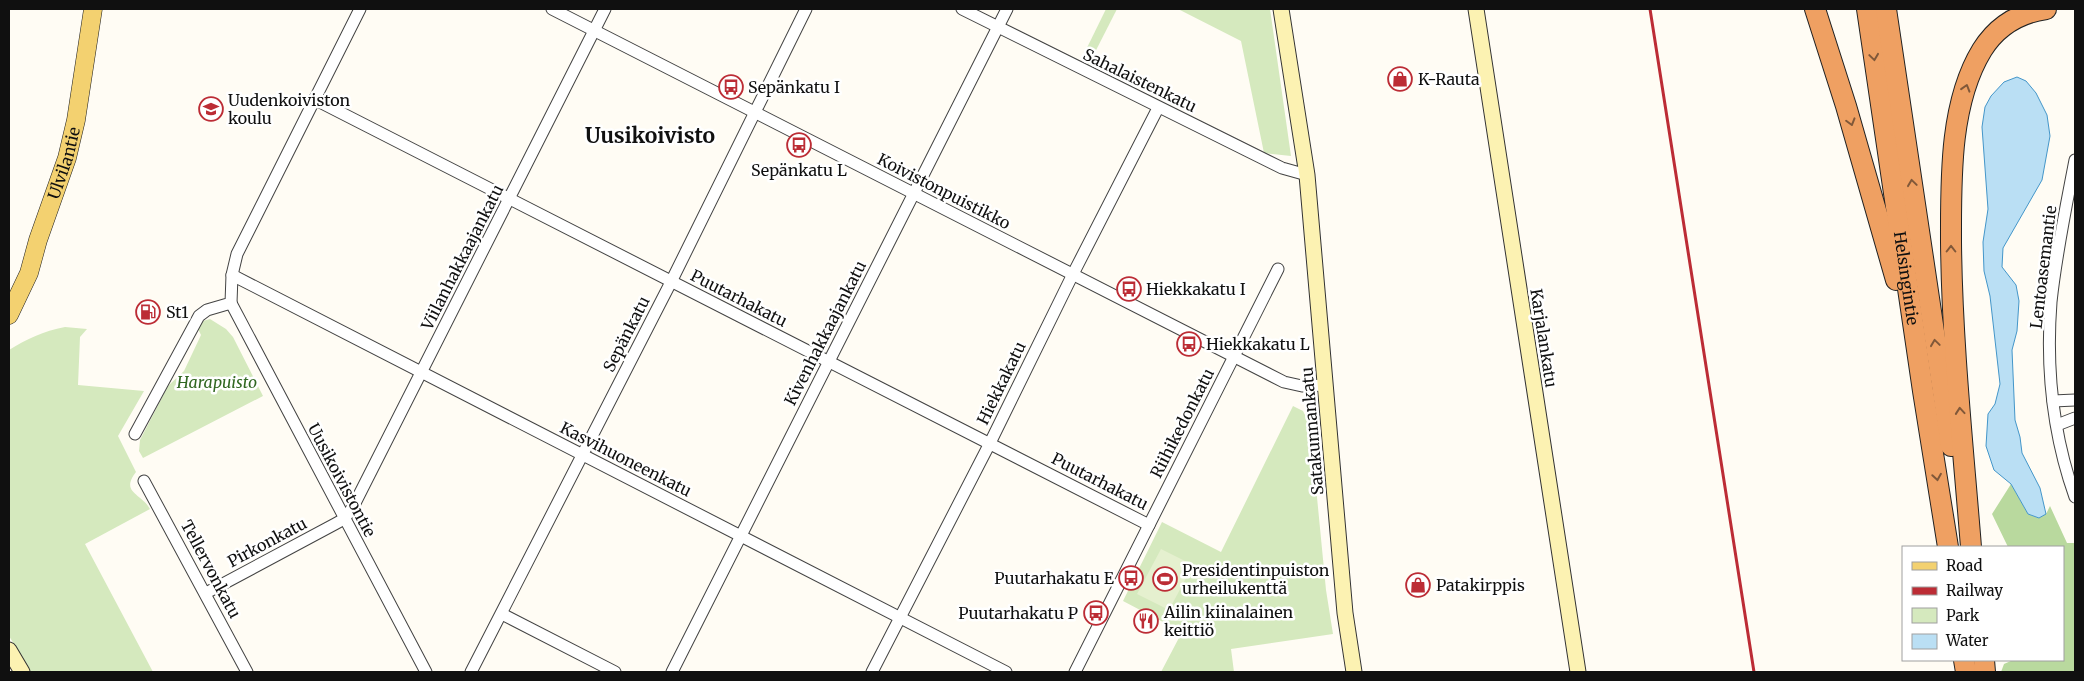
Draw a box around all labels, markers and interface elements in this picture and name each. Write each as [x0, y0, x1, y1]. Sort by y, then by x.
street label: Sahalaistenkatu [1080, 44, 1200, 116]
one-way arrow [1868, 53, 1879, 61]
shop icon: K-Rauta [1387, 66, 1413, 92]
place label: K-Rauta [1418, 69, 1480, 89]
bus stop icon: Sepänkatu I [718, 74, 744, 100]
place label: Sepänkatu I [748, 77, 840, 97]
one-way arrow [1961, 85, 1971, 93]
place label: Uudenkoiviston koulu [228, 90, 351, 128]
school or university icon: Uudenkoiviston koulu [198, 96, 224, 122]
one-way arrow [1845, 117, 1855, 126]
district label: Uusikoivisto [585, 122, 715, 149]
street label: Ulvilantie [43, 125, 84, 202]
bus stop icon: Sepänkatu L [786, 132, 812, 158]
street label: Koivistonpuistikko [874, 149, 1014, 233]
place label: Sepänkatu L [751, 160, 847, 180]
one-way arrow [1907, 178, 1917, 187]
street label: Viilanhakkaajankatu [416, 181, 507, 334]
street label: Lentoasemantie [2026, 204, 2060, 330]
street label: Helsingintie [1890, 230, 1923, 326]
one-way arrow [1946, 245, 1957, 253]
street label: Kivenhakkaajankatu [780, 257, 870, 409]
street label: Puutarhakatu [687, 265, 791, 331]
bus stop icon: Hiekkakatu I [1116, 276, 1142, 302]
place label: Hiekkakatu I [1146, 279, 1246, 299]
street label: Karjalankatu [1526, 287, 1562, 389]
street label: Sepänkatu [598, 293, 654, 375]
fuel station icon: St1 [135, 299, 161, 325]
place label: St1 [166, 302, 189, 322]
bus stop icon: Hiekkakatu L [1176, 331, 1202, 357]
place label: Hiekkakatu L [1206, 334, 1310, 354]
street label: Hiekkakatu [972, 338, 1030, 428]
one-way arrow [1931, 339, 1941, 348]
street label: Riihikedonkatu [1146, 365, 1218, 481]
street label: Satakunnankatu [1296, 366, 1328, 496]
park label: Harapuisto [176, 372, 257, 392]
one-way arrow [1955, 407, 1966, 415]
street label: Kasvihuoneenkatu [557, 417, 695, 501]
street label: Uusikoivistontie [304, 420, 380, 540]
street label: Puutarhakatu [1048, 448, 1152, 514]
one-way arrow [1931, 474, 1942, 482]
street label: Pirkonkatu [224, 513, 310, 571]
street label: Tellervonkatu [177, 516, 245, 622]
legend [1902, 546, 2064, 661]
text: Road [1946, 556, 1982, 575]
place label: Presidentinpuiston urheilukenttä [1182, 560, 1330, 598]
bus stop icon: Puutarhakatu E [1118, 565, 1144, 591]
sports icon: Presidentinpuiston urheilukenttä [1152, 566, 1178, 592]
place label: Puutarhakatu E [994, 568, 1115, 588]
shop icon: Patakirppis [1405, 572, 1431, 598]
place label: Patakirppis [1436, 575, 1525, 595]
text: Railway [1946, 581, 2003, 600]
bus stop icon: Puutarhakatu P [1083, 600, 1109, 626]
place label: Ailin kiinalainen keittiö [1163, 602, 1294, 640]
place label: Puutarhakatu P [958, 603, 1078, 623]
text: Park [1946, 606, 1980, 625]
restaurant icon: Ailin kiinalainen keittiö [1133, 608, 1159, 634]
text: Water [1945, 631, 1989, 650]

